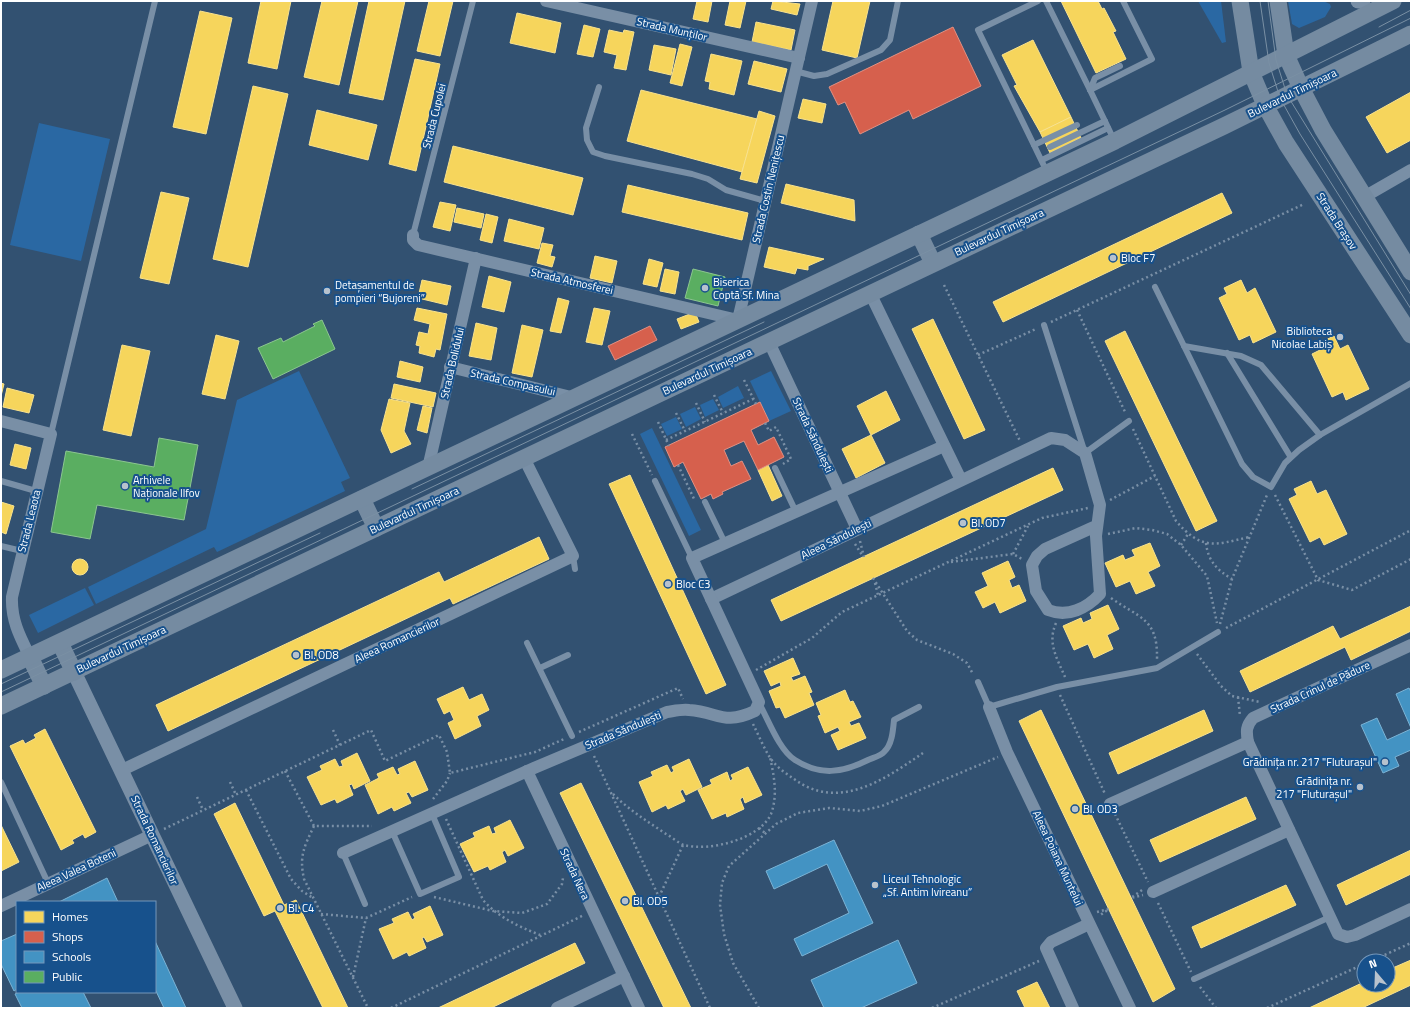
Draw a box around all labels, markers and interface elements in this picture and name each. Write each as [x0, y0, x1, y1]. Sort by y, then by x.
street label: Strada Munților [635, 13, 709, 45]
street label: Bulevardul Timișoara [1245, 64, 1340, 121]
street label: Strada Cupolei [418, 82, 450, 150]
street label: Strada Costin Nenițescu [748, 133, 788, 245]
street label: Strada Brașov [1313, 189, 1362, 253]
street label: Bulevardul Timișoara [952, 204, 1047, 260]
place label: Bloc F7 [1121, 250, 1155, 266]
marker: Bloc F7 [1108, 253, 1118, 263]
street label: Strada Atmosferei [529, 264, 615, 298]
place label: Biserica Coptă Sf. Mina [713, 274, 780, 303]
place label: Detașamentul de pompieri “Bujoreni” [335, 277, 425, 306]
marker: Biserica Coptă Sf. Mina [700, 283, 710, 293]
marker: Detașamentul de pompieri “Bujoreni” [322, 286, 332, 296]
place label: Biblioteca Nicolae Labiș [1272, 323, 1332, 352]
street label: Strada Bolidului [436, 326, 468, 400]
marker: Biblioteca Nicolae Labiș [1335, 332, 1345, 342]
street label: Bulevardul Timișoara [660, 343, 755, 399]
street label: Strada Compasului [469, 364, 557, 400]
street label: Strada Săndulești [789, 395, 837, 475]
place label: Arhivele Naționale Ilfov [133, 472, 200, 501]
marker: Arhivele Naționale Ilfov [120, 481, 130, 491]
street label: Bulevardul Timișoara [367, 482, 462, 538]
street label: Strada Leaota [13, 487, 45, 554]
street label: Aleea Săndulești [798, 515, 874, 563]
place label: Bl. OD7 [971, 515, 1006, 531]
marker: Bl. OD7 [958, 518, 968, 528]
place label: Bloc C3 [676, 576, 711, 592]
marker: Bloc C3 [663, 579, 673, 589]
street label: Aleea Romancierilor [352, 613, 442, 667]
street label: Bulevardul Timișoara [74, 621, 169, 677]
place label: Bl. OD8 [304, 647, 339, 663]
marker: Bl. OD8 [291, 650, 301, 660]
street label: Strada Crinul de Pădure [1268, 657, 1373, 717]
street label: Strada Săndulești [582, 707, 664, 753]
place label: Grădinița nr. 217 "Fluturașul" [1243, 754, 1377, 770]
marker: Grădinița nr. 217 "Fluturașul" [1380, 757, 1390, 767]
place label: Grădinița nr. 217 "Fluturaşul" [1276, 773, 1352, 802]
marker: Grădinița nr. 217 "Fluturaşul" [1355, 782, 1365, 792]
street label: Strada Romancierilor [127, 793, 183, 888]
place label: Bl. OD3 [1083, 801, 1118, 817]
marker: Bl. OD3 [1070, 804, 1080, 814]
street label: Aleea Poiana Muntelui [1029, 808, 1087, 908]
street label: Aleea Valea Boteni [34, 845, 118, 895]
street label: Strada Nera [556, 846, 594, 903]
place label: Liceul Tehnologic „Sf. Antim Ivireanu” [883, 871, 972, 900]
marker: Liceul Tehnologic „Sf. Antim Ivireanu” [870, 880, 880, 890]
place label: Bl. OD5 [633, 893, 668, 909]
marker: Bl. OD5 [620, 896, 630, 906]
place label: Bl. C4 [288, 900, 314, 916]
legend [16, 901, 156, 993]
marker: Bl. C4 [275, 903, 285, 913]
text: Homes [52, 907, 88, 926]
text: Shops [52, 927, 84, 946]
text: Schools [52, 947, 92, 966]
north arrow [1356, 953, 1396, 993]
text: N [1367, 955, 1379, 972]
text: Public [52, 967, 82, 986]

